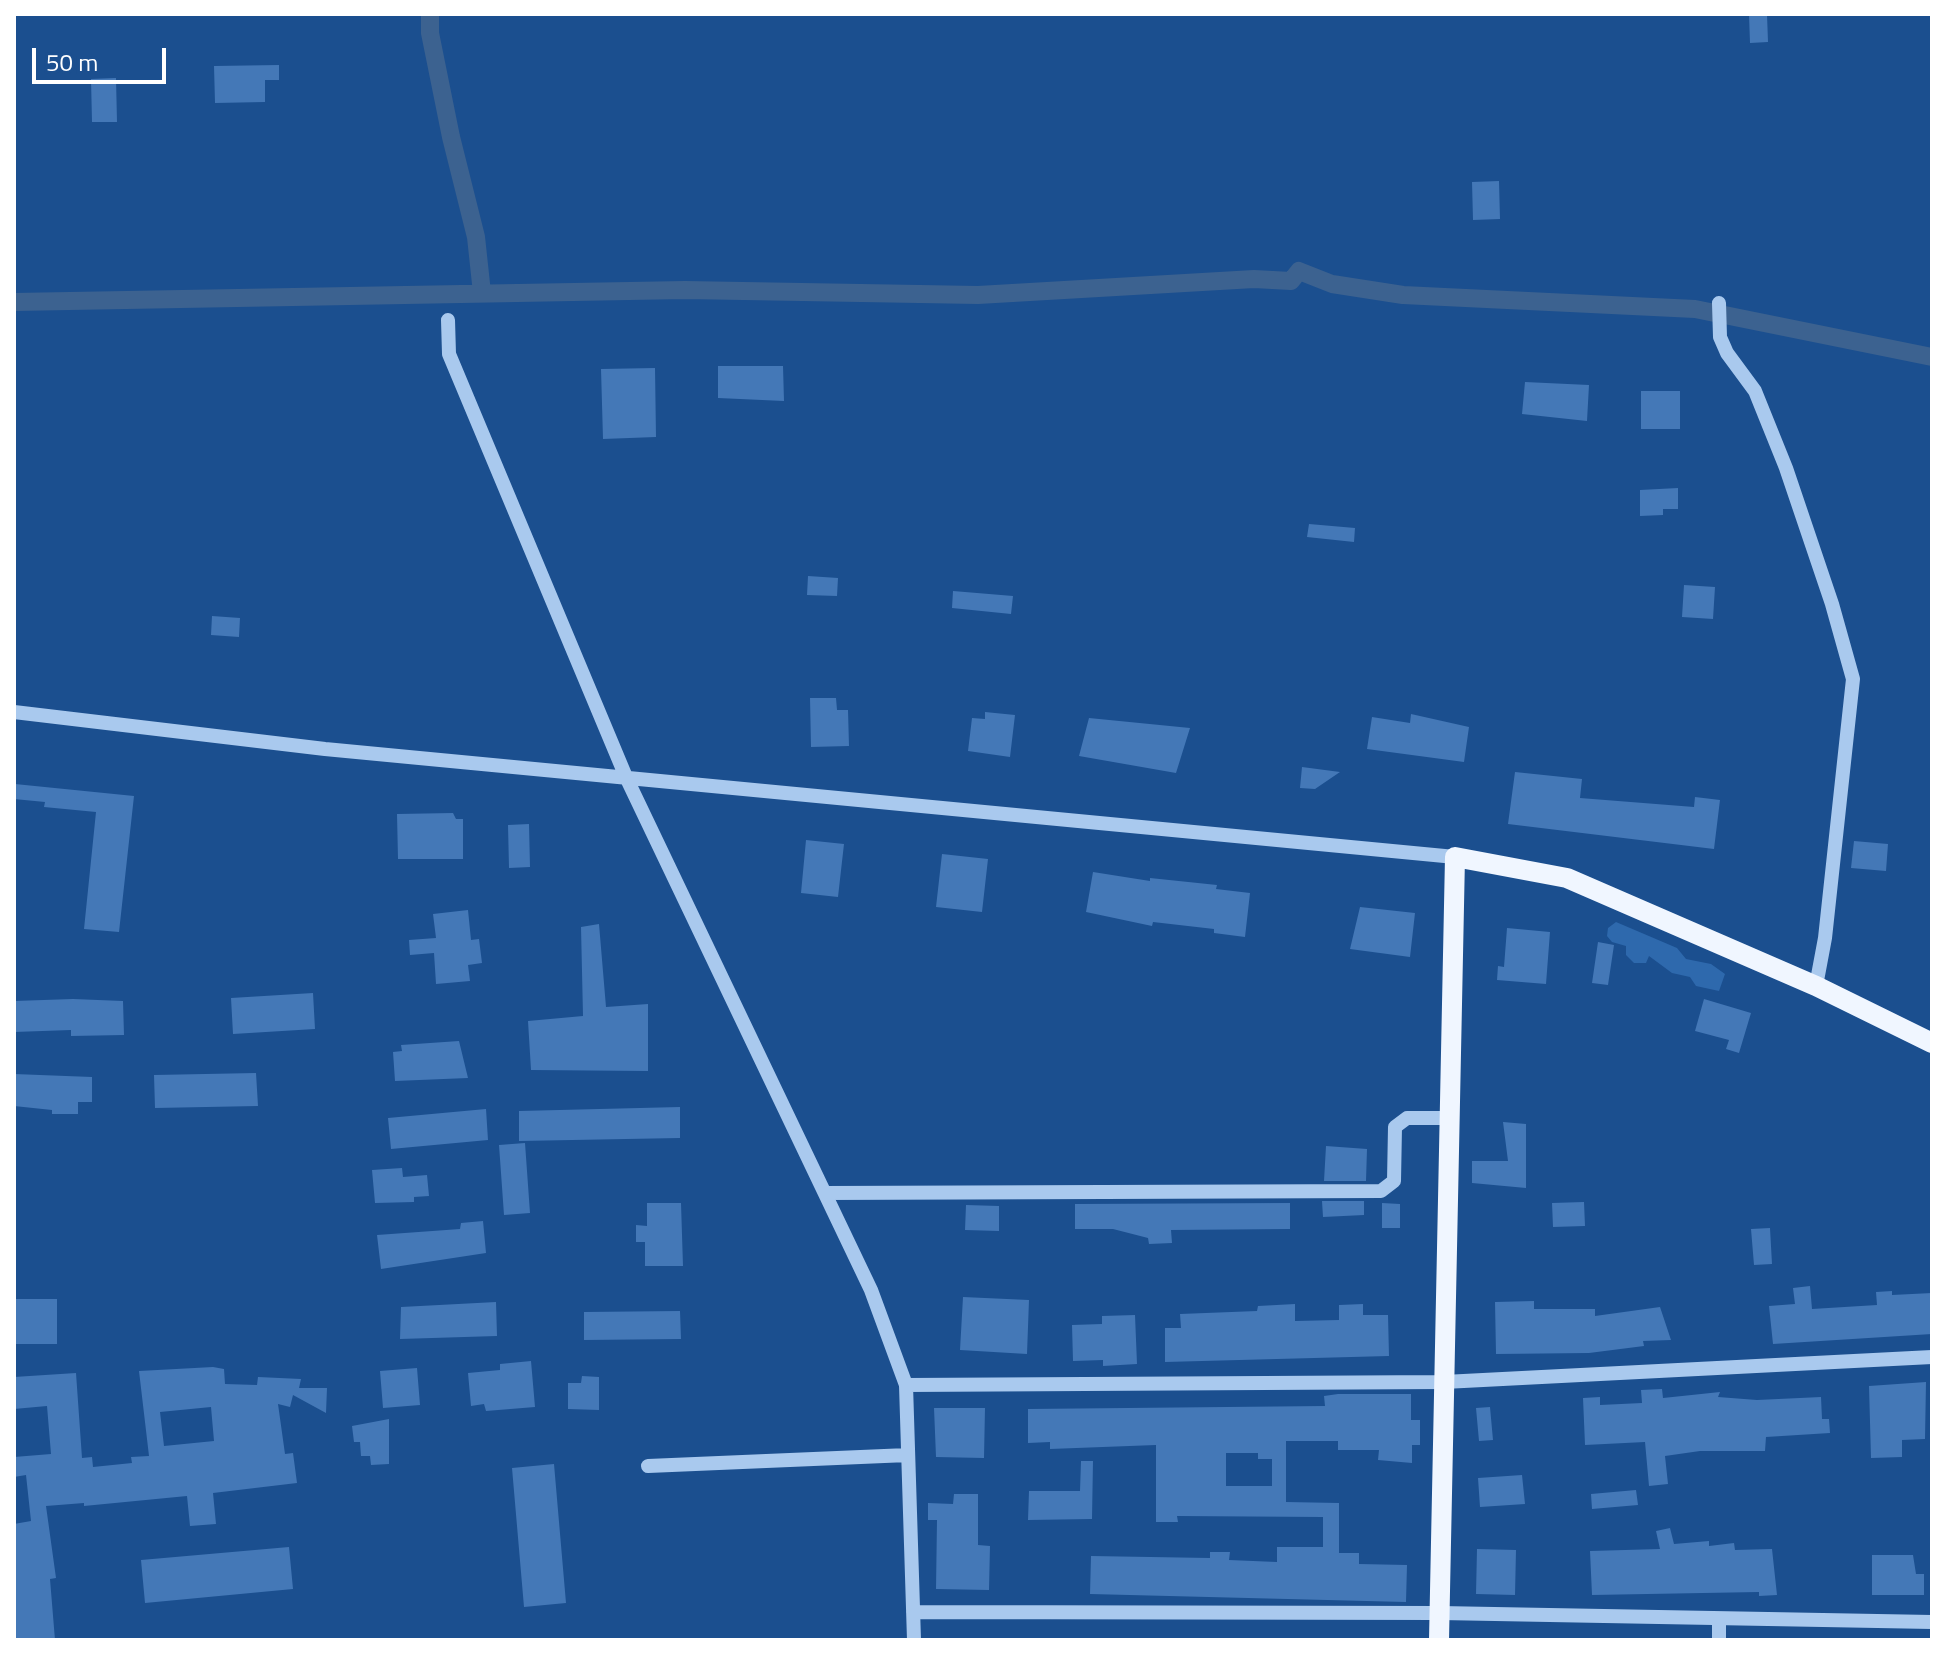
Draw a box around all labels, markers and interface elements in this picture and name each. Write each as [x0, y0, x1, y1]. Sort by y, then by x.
scale bar [36, 32, 170, 82]
text: 50 m [46, 44, 98, 80]

